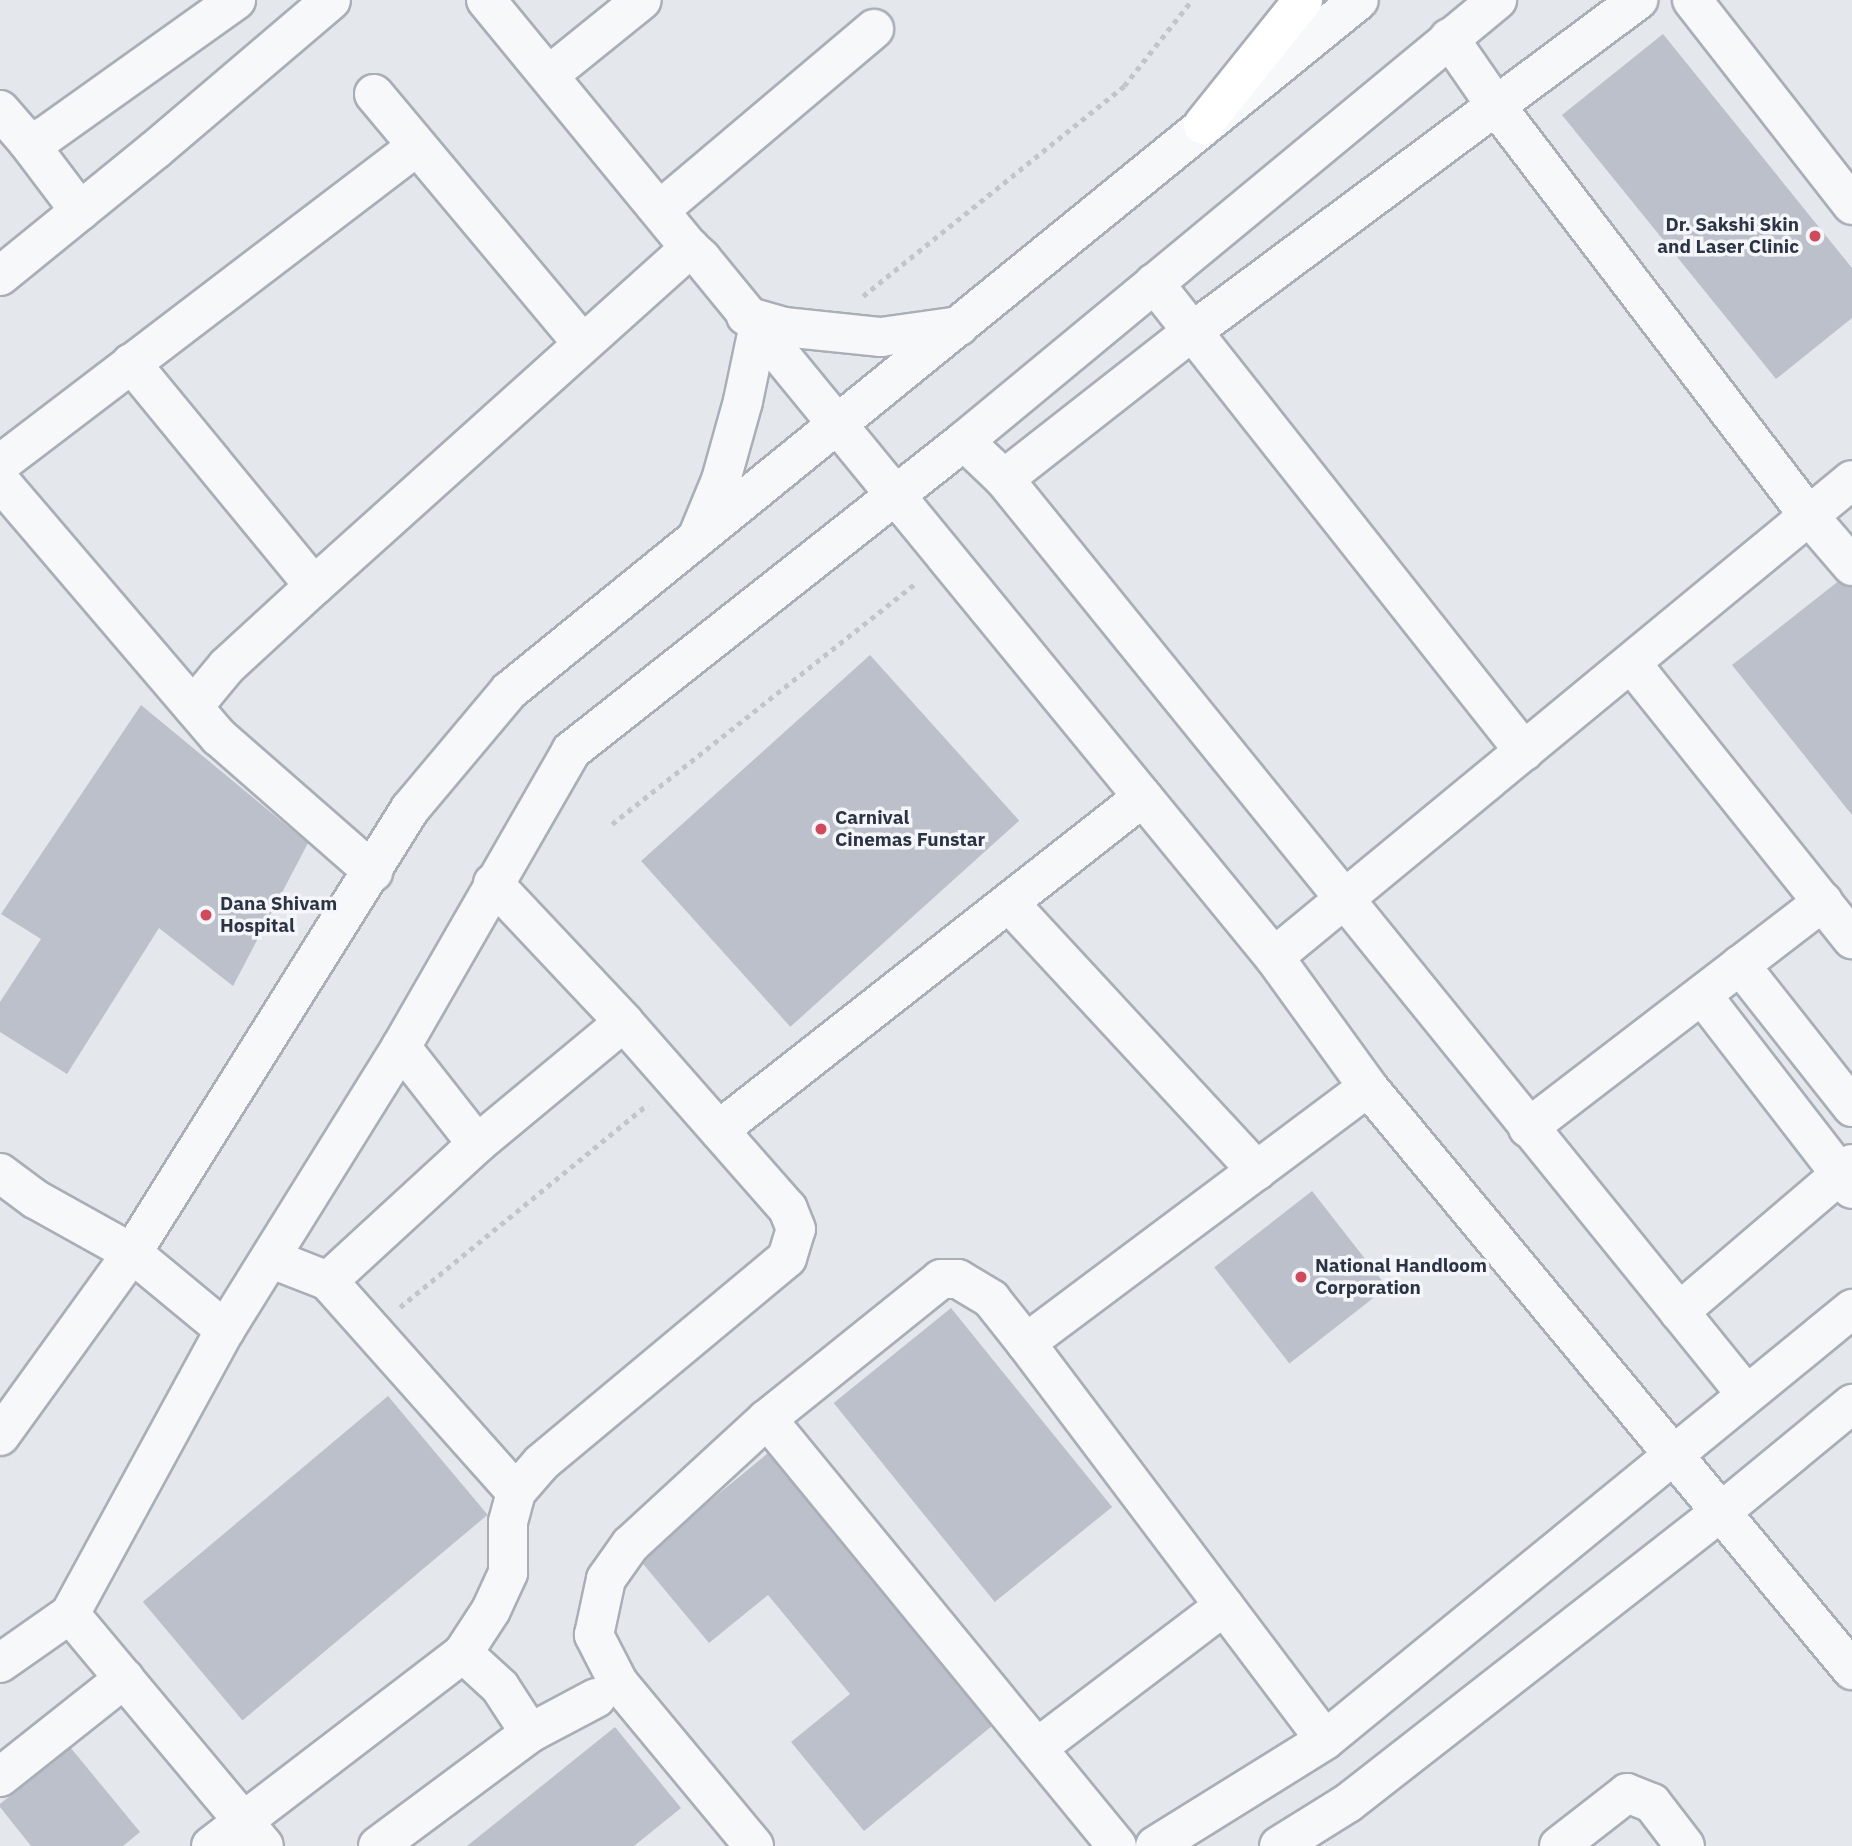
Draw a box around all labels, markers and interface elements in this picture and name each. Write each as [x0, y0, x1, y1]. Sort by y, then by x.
place label: Dr. Sakshi Skin and Laser Clinic [1657, 214, 1799, 258]
marker: Dr. Sakshi Skin and Laser Clinic [1805, 226, 1825, 246]
place label: Carnival Cinemas Funstar [835, 807, 985, 851]
marker: Carnival Cinemas Funstar [813, 821, 829, 837]
place label: Dana Shivam Hospital [220, 893, 337, 937]
marker: Dana Shivam Hospital [198, 907, 214, 923]
place label: National Handloom Corporation [1315, 1255, 1487, 1299]
marker: National Handloom Corporation [1293, 1269, 1309, 1285]

